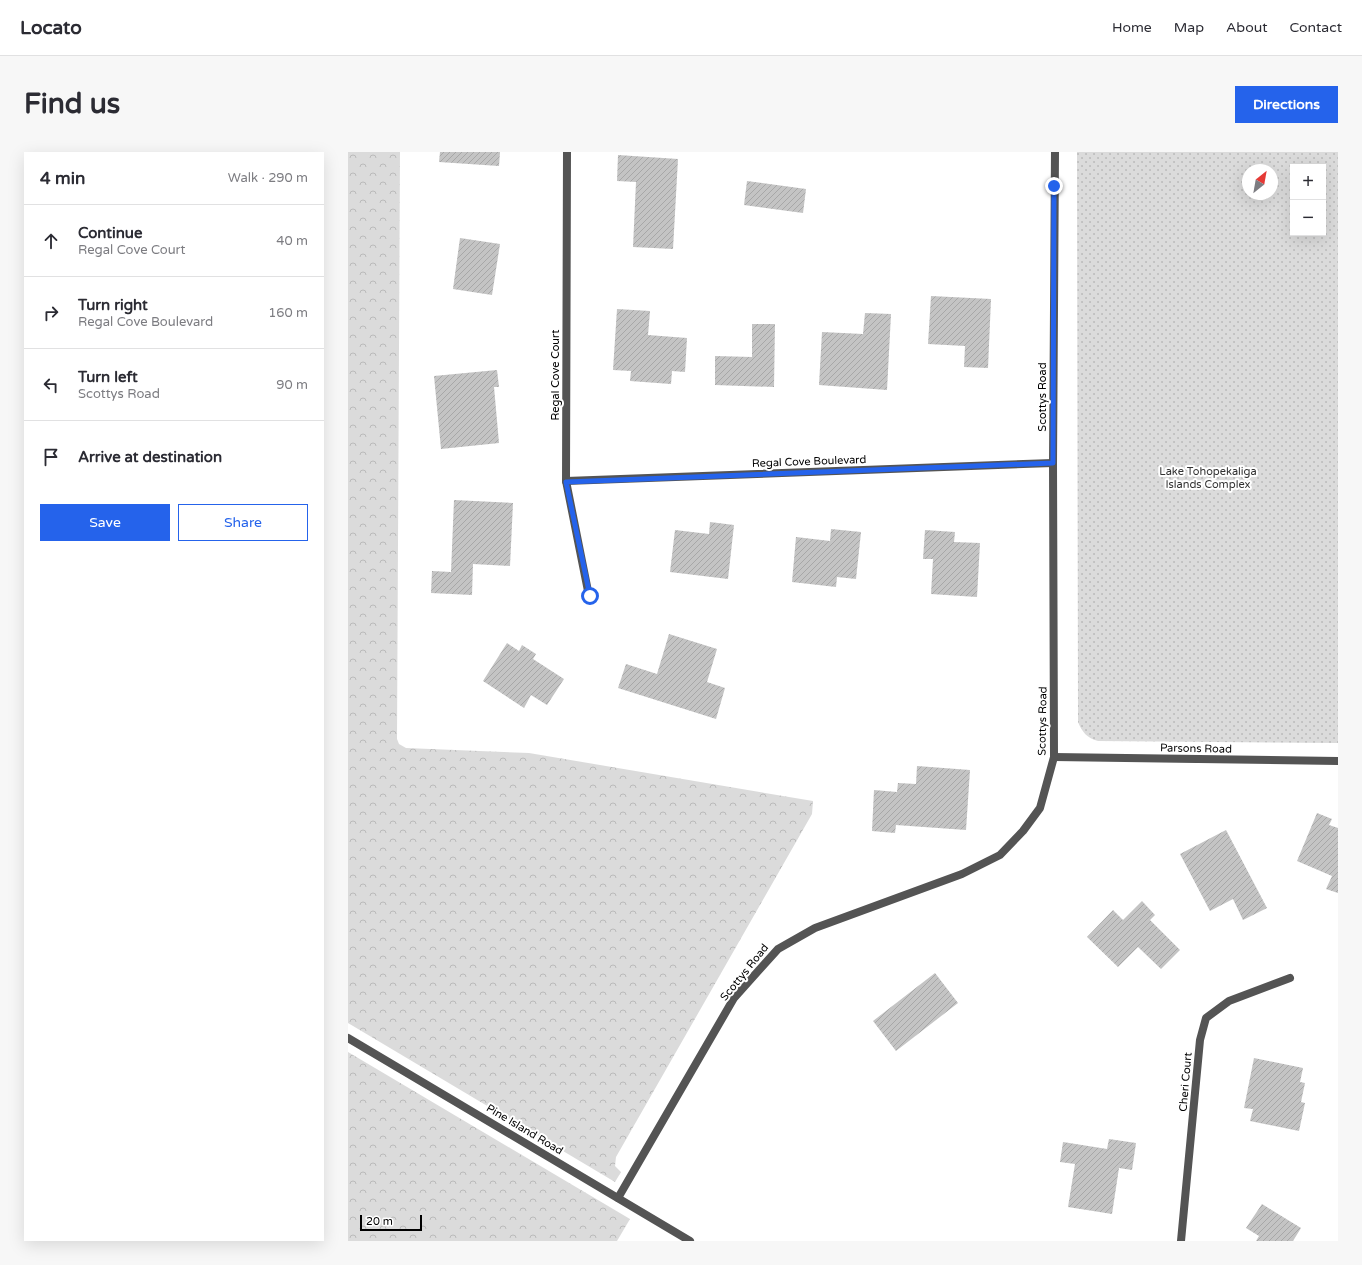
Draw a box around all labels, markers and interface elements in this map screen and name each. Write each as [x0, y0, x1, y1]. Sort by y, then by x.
text: Locato [20, 17, 82, 39]
text: Home [1112, 19, 1152, 36]
text: Map [1174, 19, 1204, 36]
text: About [1226, 19, 1268, 36]
text: Contact [1290, 19, 1342, 36]
button: Directions [1235, 86, 1338, 123]
text: Find us [24, 87, 120, 121]
north arrow [1242, 164, 1278, 200]
map controls [1290, 164, 1326, 236]
button: + [1290, 164, 1326, 200]
text: 4 min [40, 168, 85, 189]
text: Walk · 290 m [228, 170, 308, 186]
route end [1045, 177, 1063, 195]
button: − [1290, 200, 1326, 236]
text: Continue [78, 224, 142, 242]
icon: ahead [40, 230, 62, 252]
text: 40 m [276, 233, 308, 249]
text: Regal Cove Court [78, 242, 186, 258]
text: Turn right [78, 296, 148, 314]
icon: right [40, 302, 62, 324]
text: 160 m [268, 305, 308, 321]
text: Regal Cove Boulevard [78, 314, 213, 330]
street label: Regal Cove Court [549, 330, 562, 420]
street label: Scottys Road [1036, 362, 1049, 432]
text: Turn left [78, 368, 138, 386]
icon: left [40, 374, 62, 396]
text: 90 m [276, 377, 308, 393]
text: Scottys Road [78, 386, 160, 402]
icon: arrive [40, 446, 62, 468]
text: Arrive at destination [78, 448, 222, 466]
street label: Regal Cove Boulevard [752, 453, 867, 470]
park label: Lake Tohopekaliga Islands Complex [1159, 465, 1257, 491]
button: Save [40, 504, 170, 541]
button: Share [178, 504, 308, 541]
route start [581, 587, 599, 605]
street label: Scottys Road [1035, 686, 1050, 756]
street label: Parsons Road [1160, 741, 1232, 756]
street label: Scottys Road [718, 941, 771, 1003]
street label: Cheri Court [1176, 1052, 1195, 1112]
street label: Pine Island Road [484, 1101, 566, 1157]
scale bar [360, 1213, 422, 1232]
text: 20 m [366, 1215, 393, 1228]

